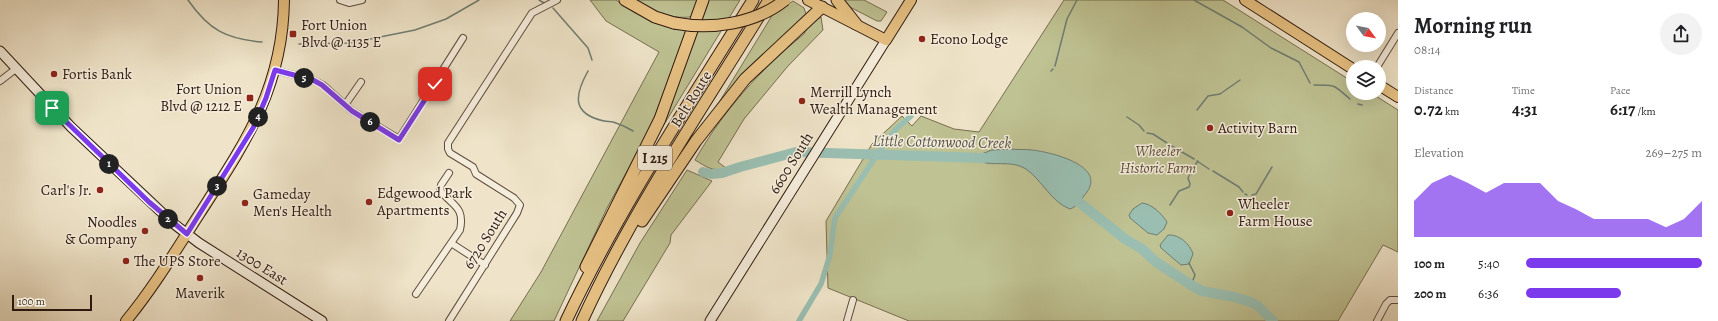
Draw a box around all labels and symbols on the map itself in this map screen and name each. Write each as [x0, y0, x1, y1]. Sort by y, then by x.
north arrow [1346, 12, 1386, 52]
place label: Fort Union Blvd @ 1135 E [301, 15, 381, 52]
marker: Fort Union Blvd @ 1135 E [288, 29, 298, 39]
place label: Econo Lodge [930, 29, 1008, 49]
marker: Econo Lodge [917, 34, 927, 44]
place label: Fortis Bank [62, 64, 133, 84]
pin [418, 67, 452, 101]
street label: Belt Route [666, 67, 716, 131]
pin: 5 [294, 68, 314, 88]
marker: Fortis Bank [49, 69, 59, 79]
place label: Fort Union Blvd @ 1212 E [160, 79, 242, 116]
place label: Merrill Lynch Wealth Management [809, 82, 938, 119]
pin [35, 91, 69, 125]
marker: Fort Union Blvd @ 1212 E [245, 93, 255, 103]
marker: Merrill Lynch Wealth Management [797, 96, 807, 106]
pin: 4 [248, 107, 268, 127]
pin: 6 [360, 112, 380, 132]
place label: Activity Barn [1217, 118, 1298, 138]
marker: Activity Barn [1205, 123, 1215, 133]
street label: 6600 South [764, 128, 818, 198]
water label: Little Cottonwood Creek [872, 130, 1012, 154]
park label: Wheeler Historic Farm [1120, 141, 1196, 178]
road number: I 215 [638, 146, 672, 170]
pin: 1 [99, 154, 119, 174]
pin: 3 [207, 176, 227, 196]
place label: Carl's Jr. [41, 180, 92, 200]
place label: Edgewood Park Apartments [376, 183, 473, 220]
place label: Gameday Men's Health [253, 184, 332, 221]
marker: Carl's Jr. [95, 185, 105, 195]
place label: Wheeler Farm House [1237, 194, 1313, 231]
marker: Edgewood Park Apartments [364, 197, 374, 207]
marker: Gameday Men's Health [240, 198, 250, 208]
street label: 6720 South [459, 205, 511, 273]
marker: Wheeler Farm House [1225, 208, 1235, 218]
pin: 2 [158, 209, 178, 229]
place label: Noodles & Company [65, 212, 137, 249]
marker: Noodles & Company [140, 226, 150, 236]
street label: 1300 East [233, 242, 291, 290]
place label: The UPS Store [134, 251, 221, 271]
marker: The UPS Store [121, 256, 131, 266]
marker: Maverik [195, 273, 205, 283]
place label: Maverik [175, 283, 225, 303]
scale bar [12, 293, 92, 312]

